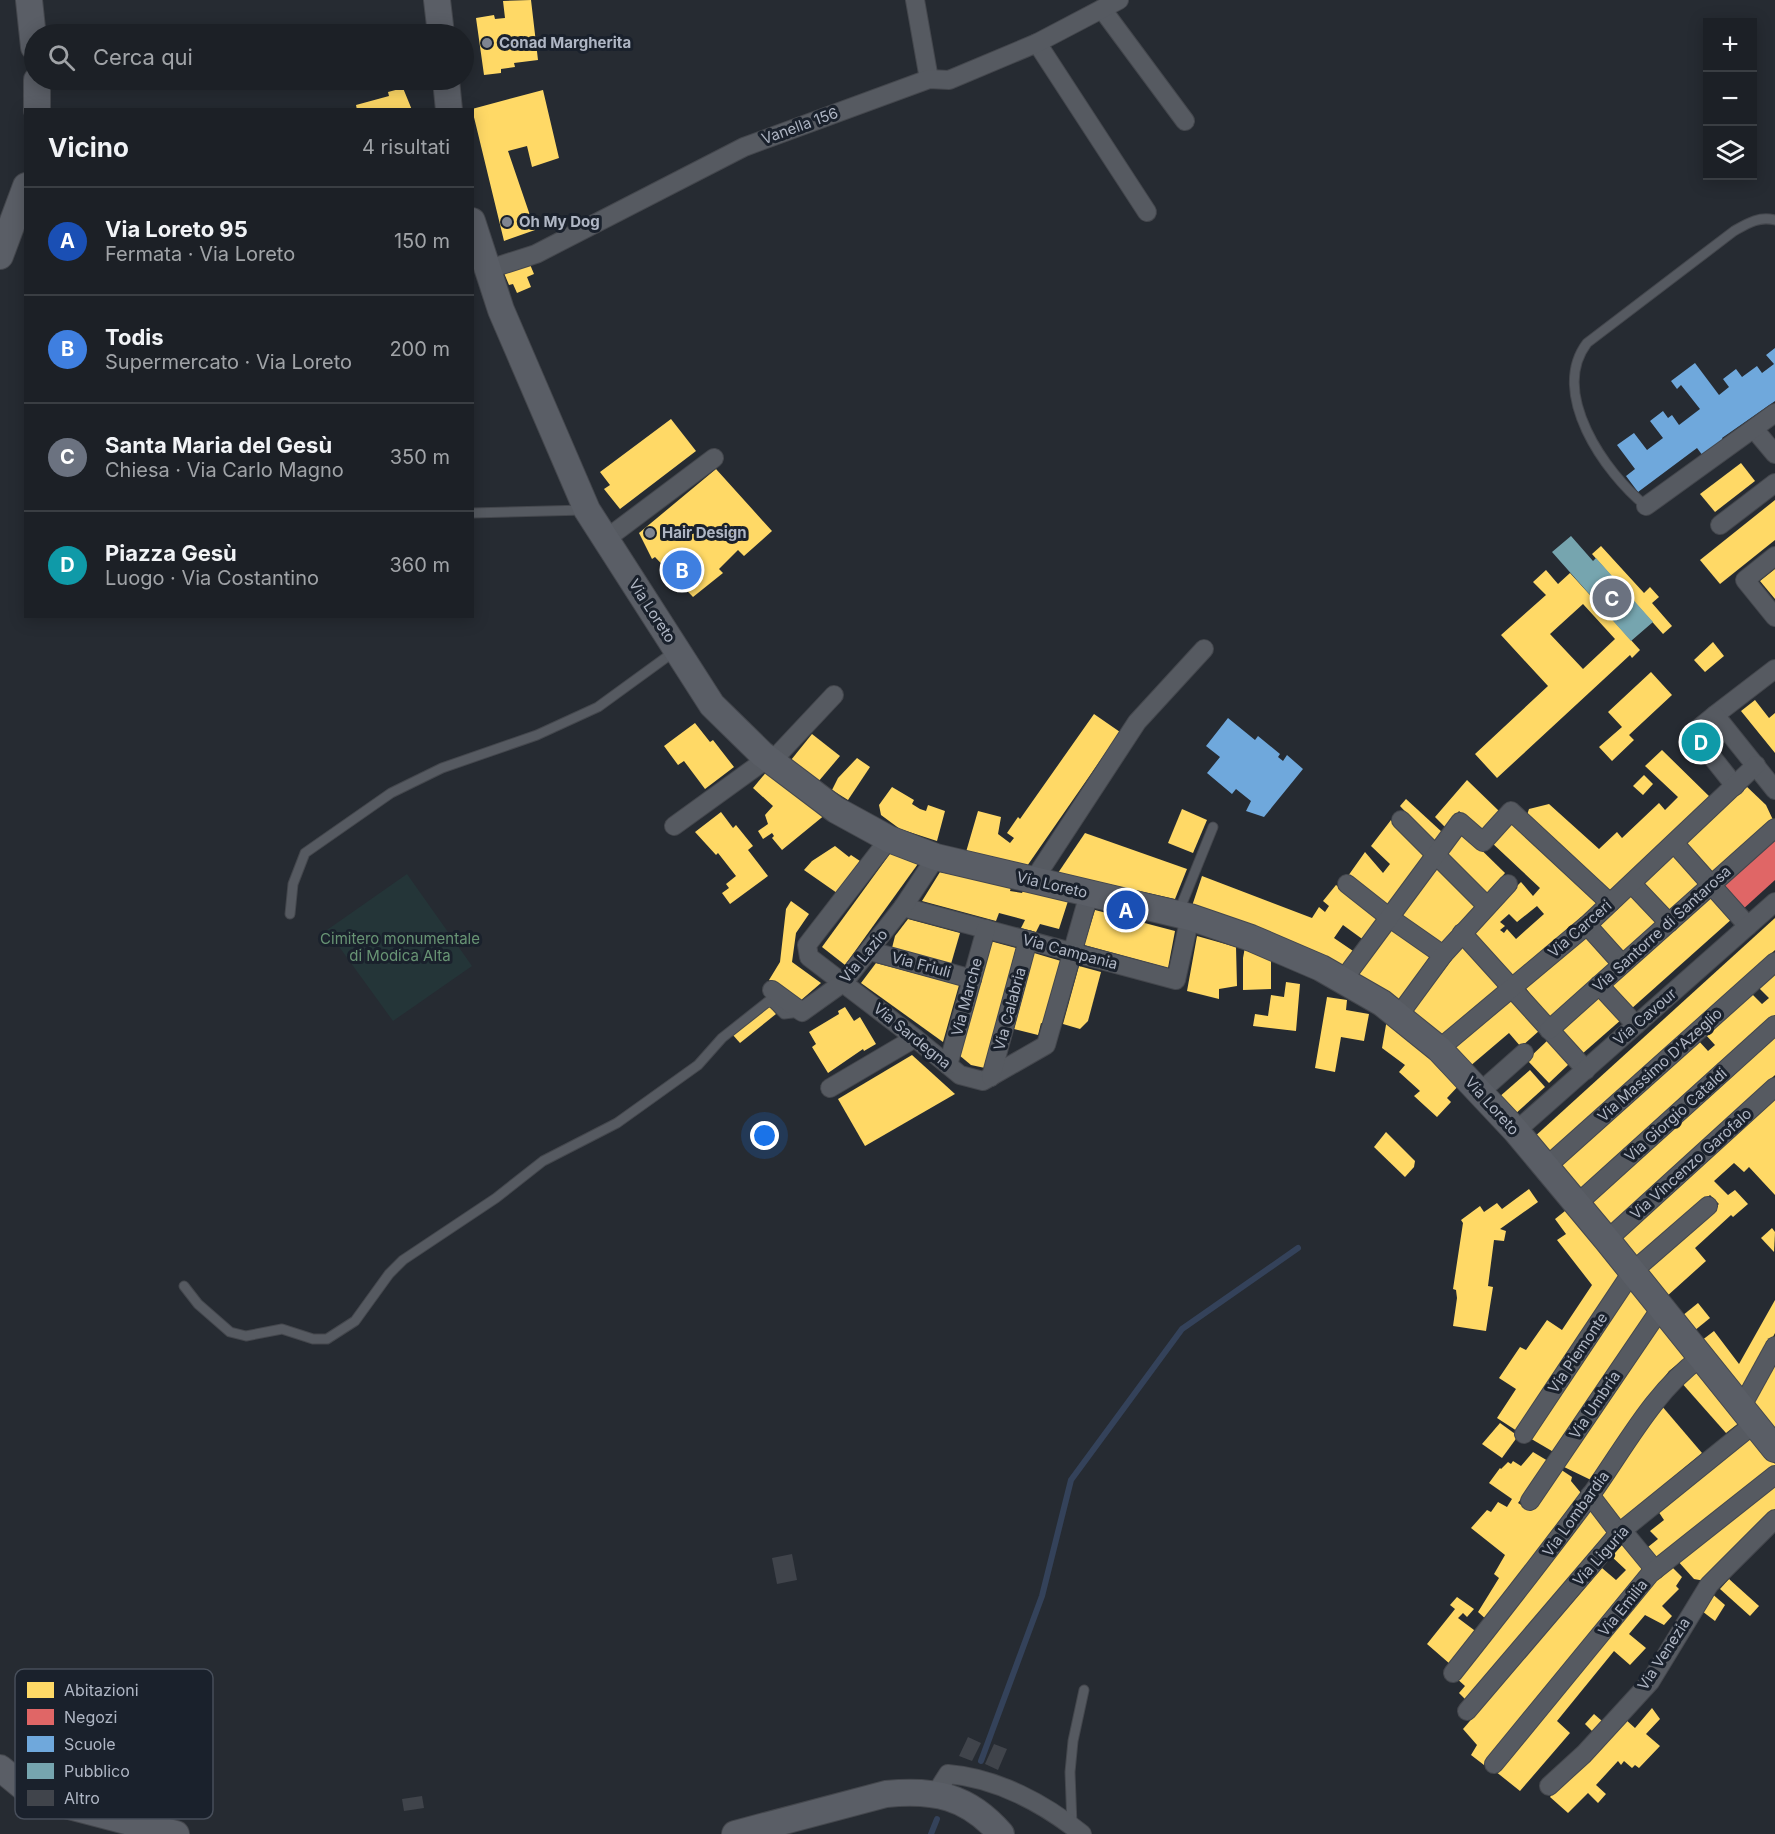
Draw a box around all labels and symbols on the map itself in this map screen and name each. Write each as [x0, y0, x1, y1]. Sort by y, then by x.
place label: Conad Margherita [499, 33, 631, 52]
marker: Conad Margherita [480, 36, 494, 50]
street label: Vanella 156 [759, 103, 841, 148]
place label: Oh My Dog [519, 212, 600, 231]
marker: Oh My Dog [500, 215, 514, 229]
place label: Hair Design [662, 523, 747, 542]
marker: Hair Design [643, 526, 657, 540]
pin: B [662, 548, 702, 592]
street label: Via Loreto [625, 575, 680, 646]
pin: C [1592, 576, 1632, 620]
pin: D [1682, 720, 1720, 764]
street label: Via Santorre di Santarosa [1589, 861, 1735, 996]
street label: Via Loreto [1015, 867, 1089, 902]
pin: A [1106, 888, 1146, 932]
street label: Via Carceri [1544, 896, 1615, 961]
street label: Via Lazio [836, 925, 892, 986]
park label: Cimitero monumentale di Modica Alta [320, 929, 480, 965]
street label: Via Campania [1020, 930, 1120, 973]
street label: Via Friuli [889, 947, 953, 982]
street label: Via Marche [947, 956, 986, 1038]
street label: Via Calabria [989, 965, 1030, 1052]
street label: Via Cavour [1609, 984, 1680, 1049]
street label: Via Sardegna [870, 998, 955, 1073]
street label: Via Massimo D'Azeglio [1593, 1004, 1726, 1126]
street label: Via Giorgio Cataldi [1621, 1064, 1731, 1166]
street label: Via Loreto [1461, 1073, 1524, 1139]
street label: Via Vincenzo Garofalo [1626, 1104, 1755, 1223]
your location [750, 1121, 779, 1150]
street label: Via Piemonte [1544, 1309, 1611, 1397]
street label: Via Umbria [1565, 1367, 1624, 1442]
street label: Via Lombardia [1538, 1467, 1613, 1560]
street label: Via Liguria [1569, 1522, 1633, 1590]
street label: Via Emilia [1594, 1575, 1651, 1640]
street label: Via Venezia [1633, 1614, 1694, 1694]
legend [15, 1669, 213, 1819]
text: Abitazioni [64, 1680, 139, 1700]
text: Negozi [64, 1707, 117, 1727]
text: Scuole [64, 1734, 116, 1754]
text: Pubblico [64, 1761, 130, 1781]
text: Altro [64, 1788, 100, 1808]

